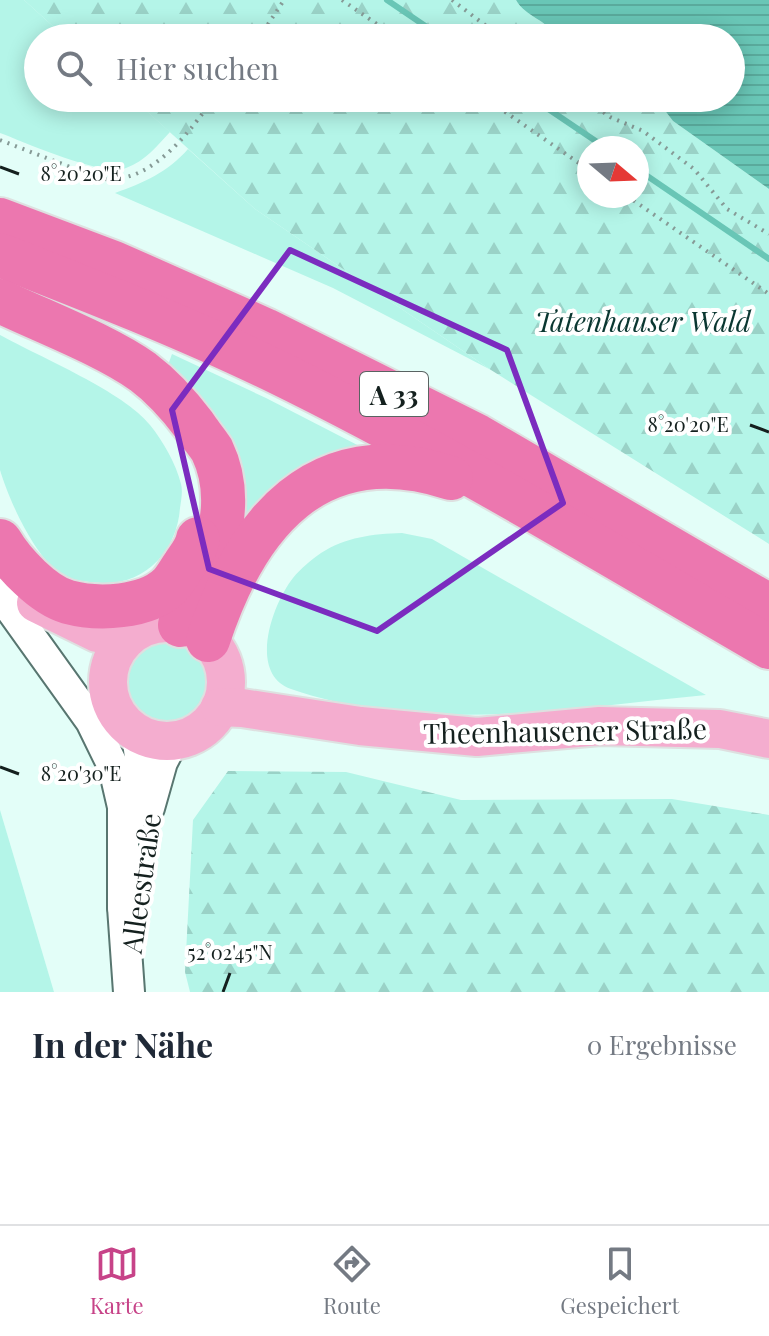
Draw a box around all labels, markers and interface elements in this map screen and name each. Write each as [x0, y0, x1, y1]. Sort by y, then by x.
search box [24, 24, 745, 112]
icon: search [52, 46, 96, 90]
text: Hier suchen [116, 48, 279, 88]
north arrow [577, 136, 649, 208]
text: 8°20'20"E [40, 159, 122, 186]
park label: Tatenhauser Wald [535, 302, 752, 339]
road number: A 33 [360, 372, 428, 416]
text: 8°20'20"E [647, 410, 729, 437]
street label: Theenhausener Straße [423, 709, 707, 751]
text: 8°20'30"E [41, 759, 121, 786]
street label: Alleestraße [112, 811, 168, 956]
text: 52°02'45"N [187, 938, 273, 965]
text: In der Nähe [32, 1021, 213, 1067]
text: 0 Ergebnisse [587, 1027, 737, 1062]
tab: Karte [90, 1242, 144, 1320]
tab: Route [323, 1242, 381, 1320]
tab: Gespeichert [560, 1242, 679, 1320]

